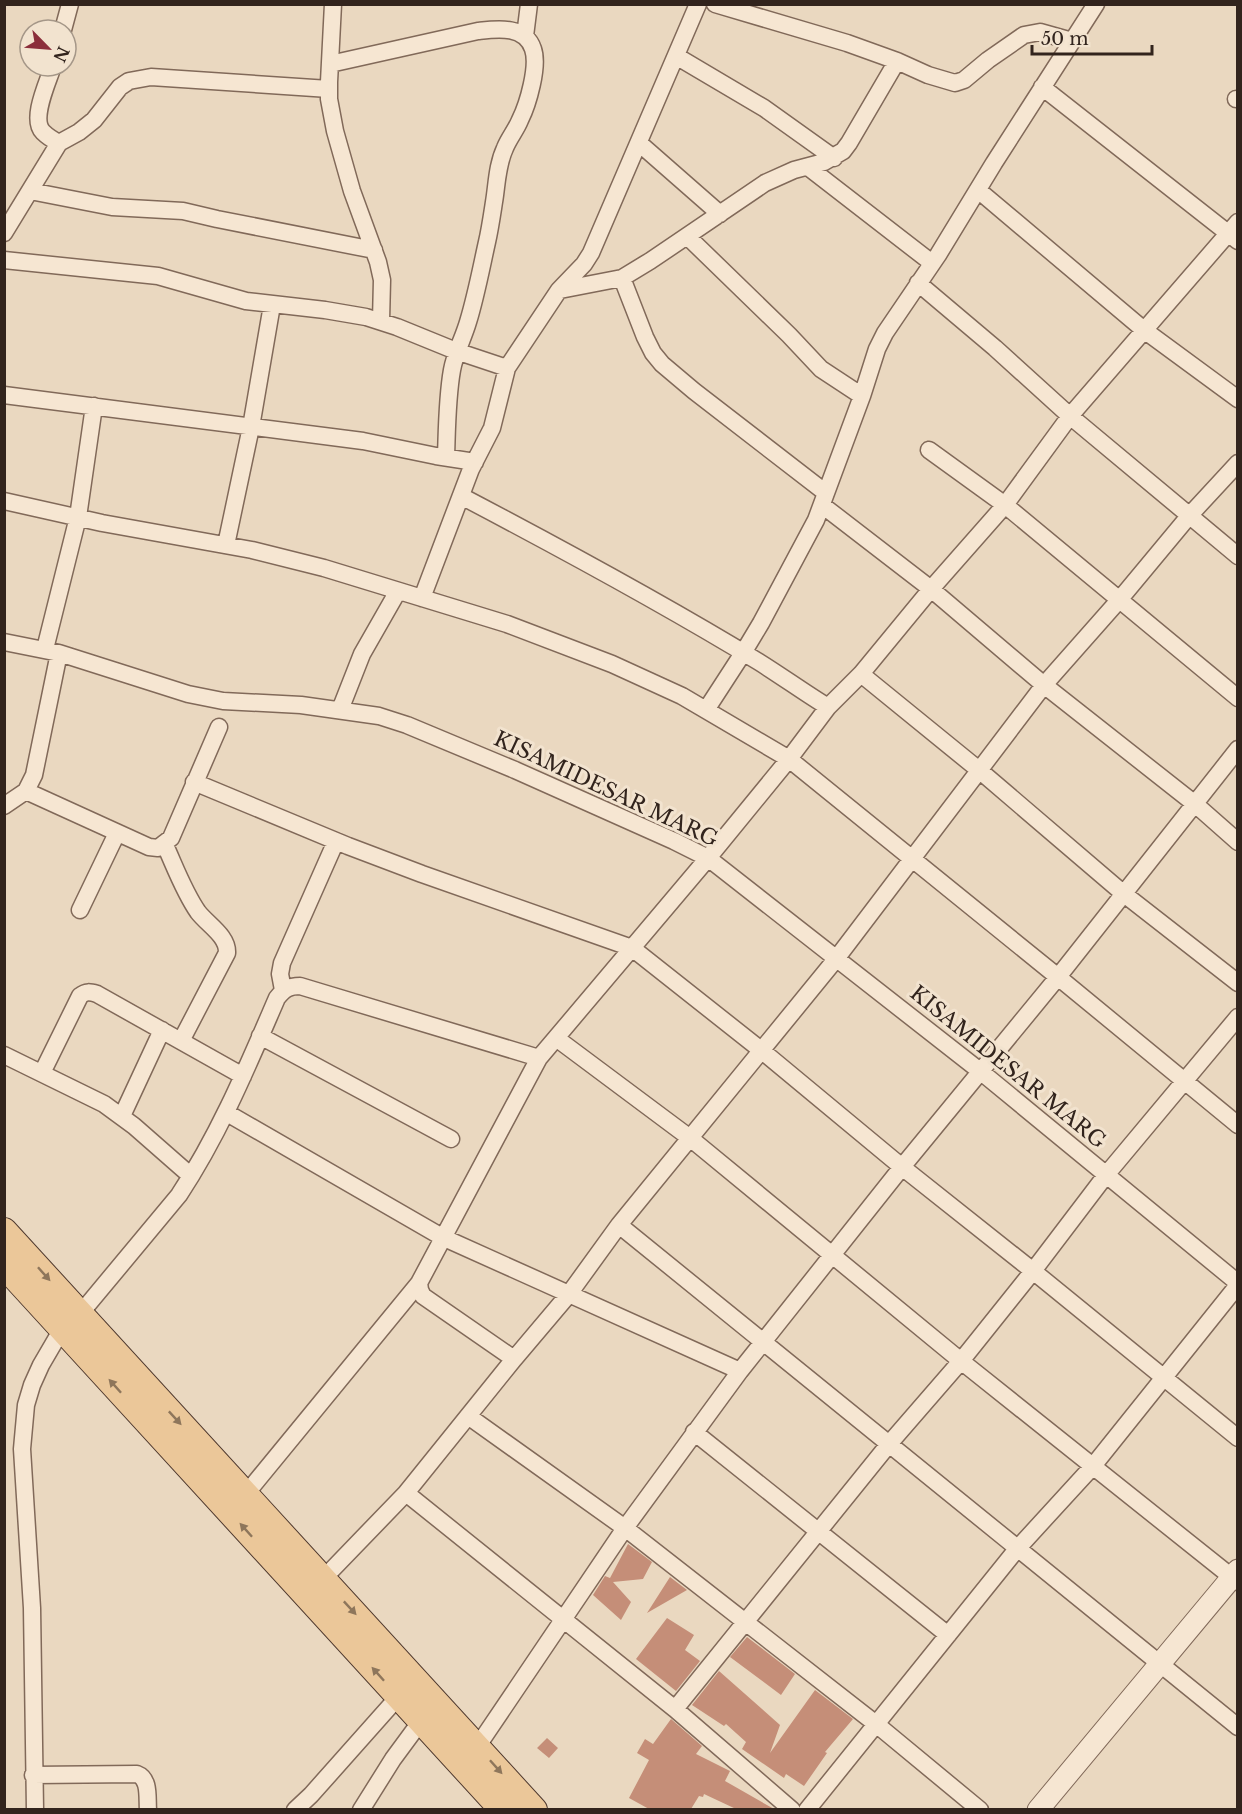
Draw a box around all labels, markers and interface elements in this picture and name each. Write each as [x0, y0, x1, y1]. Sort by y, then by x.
north arrow [18, 18, 78, 78]
scale bar [1032, 18, 1152, 56]
text: 50 m [1041, 28, 1089, 50]
text: N [49, 43, 74, 65]
street label: KISAMIDESAR MARG [490, 726, 722, 852]
street label: KISAMIDESAR MARG [905, 980, 1111, 1154]
one-way arrow [37, 1267, 51, 1282]
one-way arrow [109, 1379, 122, 1394]
one-way arrow [168, 1411, 182, 1426]
one-way arrow [240, 1523, 253, 1538]
one-way arrow [343, 1601, 357, 1616]
one-way arrow [372, 1667, 385, 1682]
one-way arrow [489, 1760, 503, 1775]

